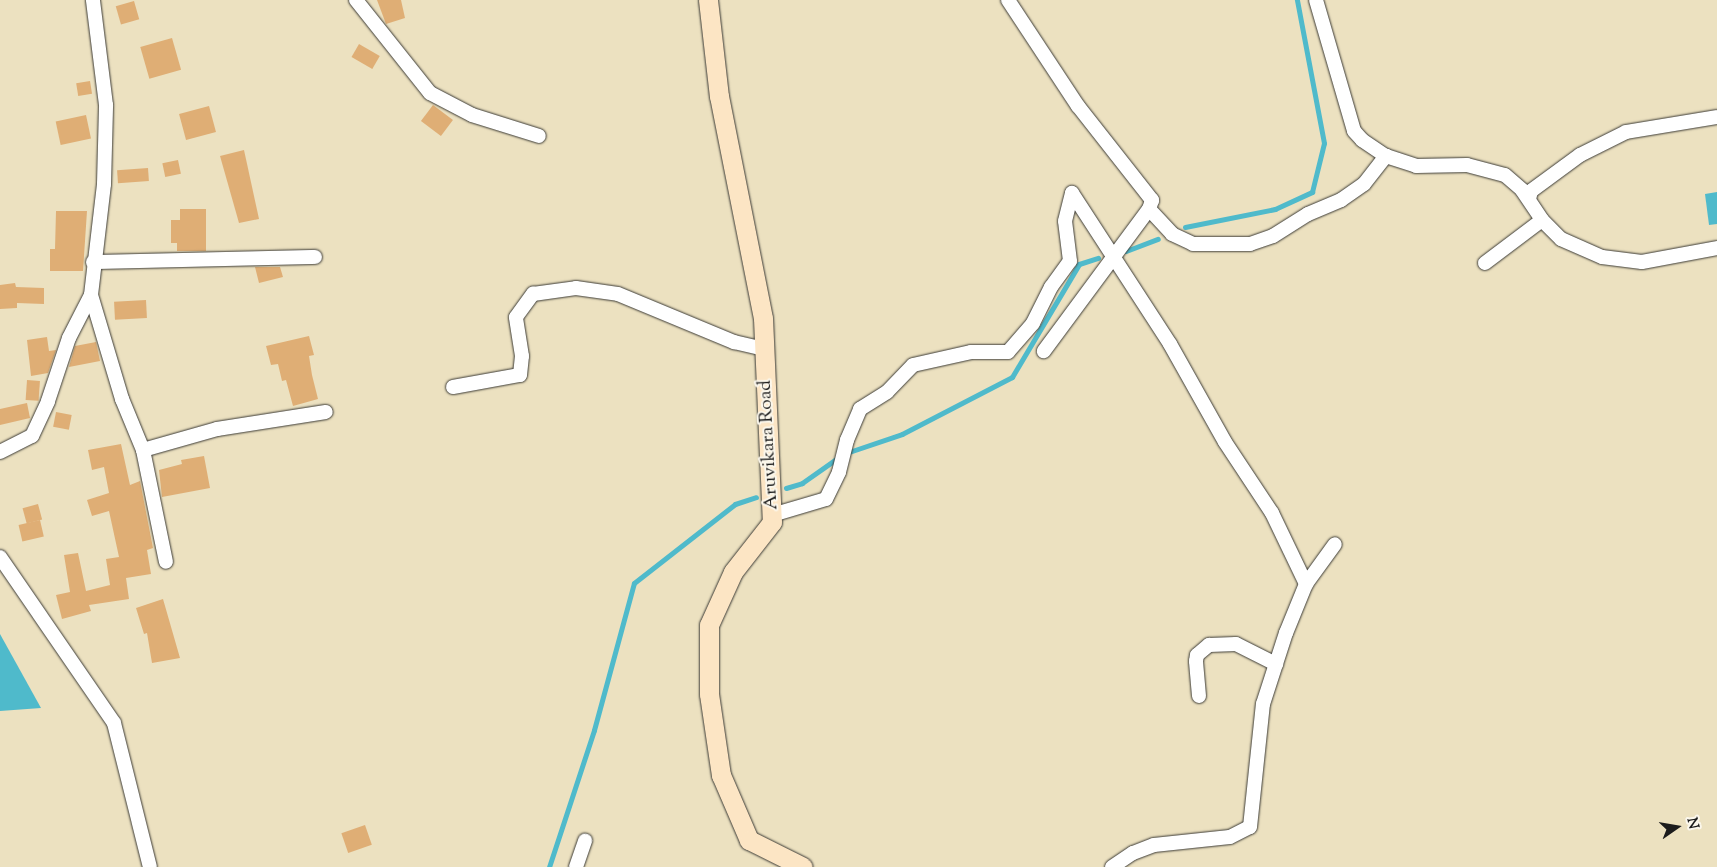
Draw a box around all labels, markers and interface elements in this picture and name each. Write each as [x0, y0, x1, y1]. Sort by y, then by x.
street label: Aruvikara Road [754, 380, 784, 510]
north arrow [1652, 802, 1702, 852]
text: N [1681, 816, 1703, 831]

